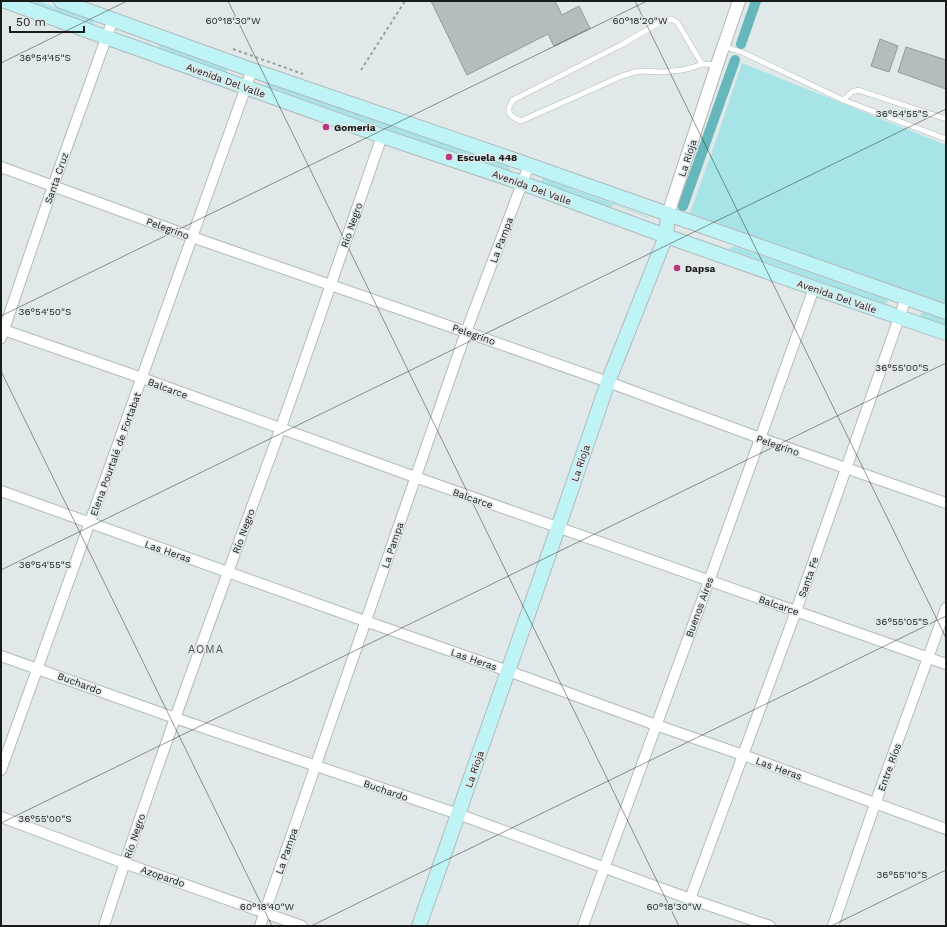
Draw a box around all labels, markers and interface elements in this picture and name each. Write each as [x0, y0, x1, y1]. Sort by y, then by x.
scale bar [10, 8, 84, 34]
text: 50 m [16, 15, 46, 29]
text: 60°18'30"W [206, 15, 261, 26]
text: 60°18'20"W [613, 15, 668, 26]
text: 36°54'45"S [19, 52, 71, 63]
street label: Avenida Del Valle [185, 61, 267, 100]
text: 36°54'55"S [876, 108, 928, 119]
marker: Gomeria [321, 122, 331, 132]
place label: Gomeria [334, 122, 376, 133]
street label: La Rioja [676, 138, 699, 178]
street label: Santa Cruz [43, 151, 70, 205]
marker: Escuela 448 [444, 152, 454, 162]
place label: Escuela 448 [457, 152, 517, 163]
street label: Avenida Del Valle [491, 168, 573, 207]
street label: Río Negro [339, 201, 364, 249]
street label: La Pampa [488, 215, 515, 265]
street label: Pelegrino [145, 216, 191, 241]
marker: Dapsa [672, 263, 682, 273]
place label: Dapsa [685, 263, 716, 274]
street label: Avenida Del Valle [796, 278, 878, 315]
text: 36°54'50"S [19, 306, 71, 317]
street label: Pelegrino [451, 322, 497, 347]
text: 36°55'00"S [875, 362, 929, 373]
street label: Balcarce [146, 376, 190, 401]
street label: Elena Pourtalé de Fortabat [88, 390, 143, 518]
street label: Pelegrino [755, 433, 801, 458]
street label: La Rioja [569, 443, 592, 483]
street label: Balcarce [451, 486, 495, 511]
street label: Río Negro [230, 507, 257, 555]
street label: La Pampa [379, 520, 406, 570]
street label: Las Heras [143, 538, 192, 565]
street label: Santa Fe [796, 555, 821, 599]
text: 36°54'55"S [19, 559, 71, 570]
street label: Buenos Aires [683, 576, 715, 639]
street label: Balcarce [757, 593, 801, 618]
text: 36°55'05"S [876, 616, 928, 627]
district label: AOMA [188, 643, 224, 656]
street label: Las Heras [449, 646, 498, 673]
street label: Buchardo [56, 670, 103, 697]
street label: Entre Ríos [876, 742, 903, 793]
street label: La Rioja [463, 749, 486, 789]
street label: Las Heras [754, 755, 803, 782]
street label: Buchardo [362, 778, 410, 803]
street label: Río Negro [122, 812, 147, 860]
text: 36°55'00"S [18, 813, 72, 824]
street label: La Pampa [273, 826, 300, 876]
street label: Azopardo [139, 864, 186, 889]
text: 36°55'10"S [876, 869, 928, 880]
text: 60°18'40"W [240, 901, 295, 912]
text: 60°18'30"W [647, 901, 702, 912]

